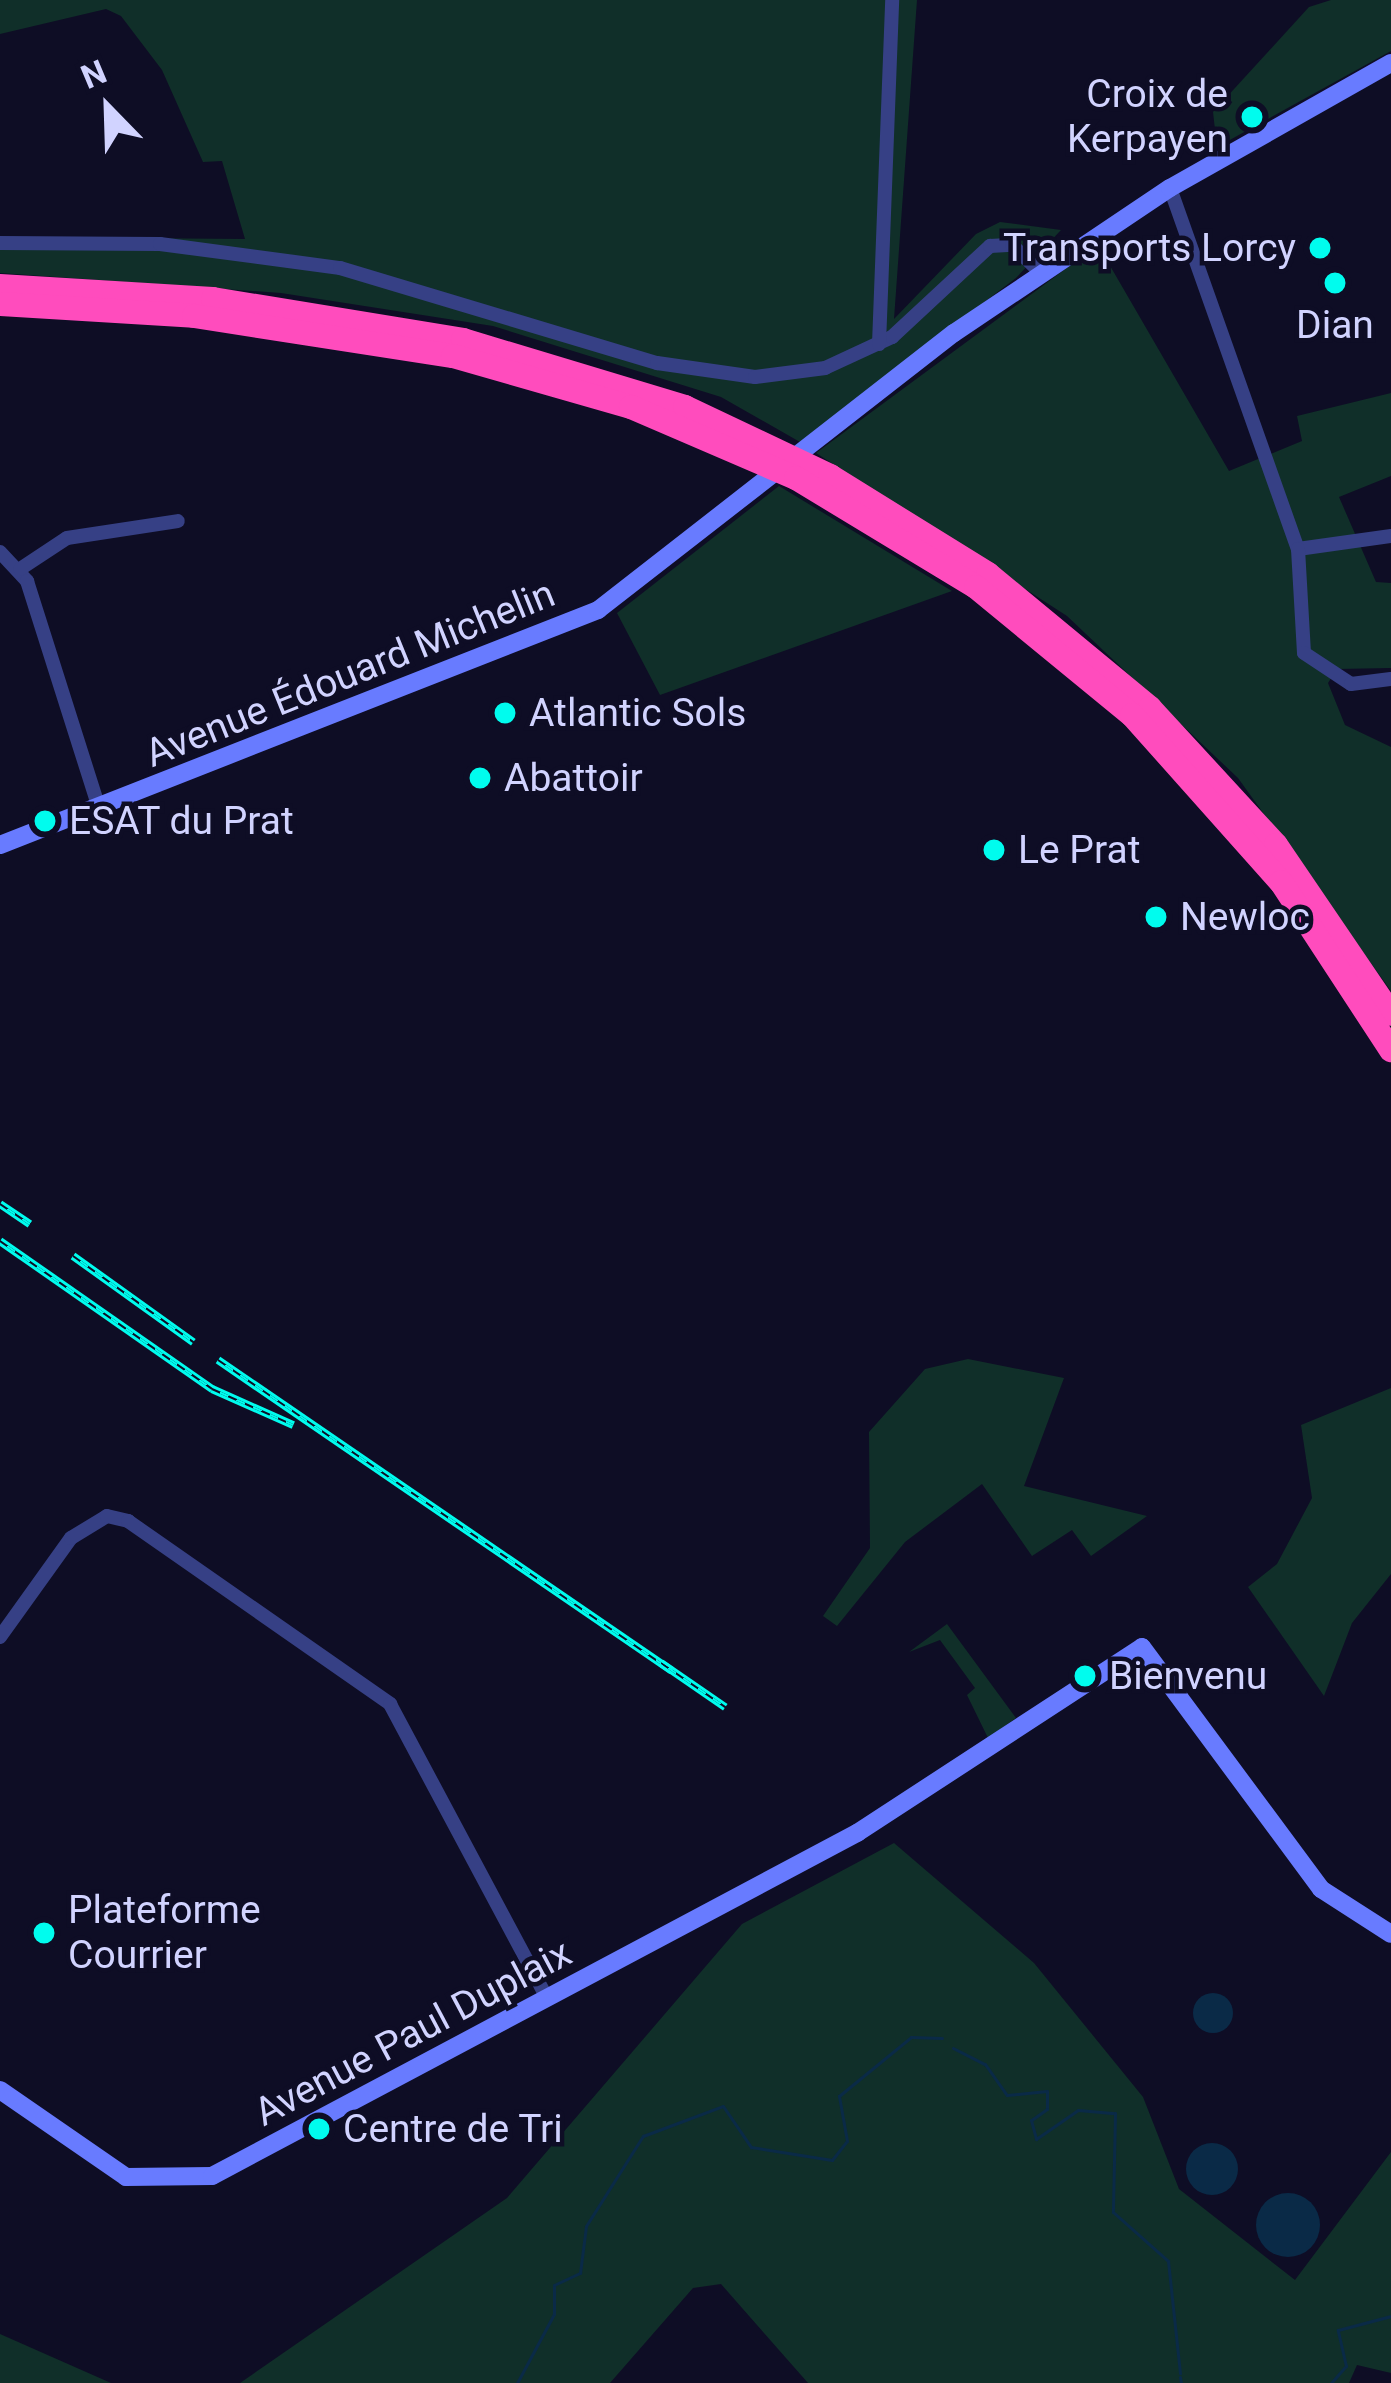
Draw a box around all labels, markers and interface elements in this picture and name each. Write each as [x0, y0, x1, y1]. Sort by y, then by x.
north arrow [48, 48, 168, 168]
text: N [75, 52, 112, 97]
place label: Croix de Kerpayen [1067, 72, 1228, 163]
marker: Croix de Kerpayen [1239, 104, 1265, 130]
place label: Transports Lorcy [1003, 225, 1296, 271]
marker: Transports Lorcy [1307, 235, 1333, 261]
marker: Dian [1322, 270, 1348, 296]
place label: Dian [1296, 302, 1374, 348]
street label: Avenue Édouard Michelin [139, 570, 561, 778]
place label: Atlantic Sols [529, 690, 746, 736]
marker: Atlantic Sols [492, 700, 518, 726]
place label: Abattoir [504, 755, 643, 801]
marker: Abattoir [467, 765, 493, 791]
place label: ESAT du Prat [69, 798, 294, 844]
marker: ESAT du Prat [32, 808, 58, 834]
place label: Le Prat [1018, 827, 1140, 873]
marker: Le Prat [981, 837, 1007, 863]
place label: Newloc [1180, 894, 1310, 940]
marker: Newloc [1143, 904, 1169, 930]
place label: Bienvenu [1109, 1653, 1267, 1699]
marker: Bienvenu [1072, 1663, 1098, 1689]
place label: Plateforme Courrier [68, 1888, 261, 1979]
marker: Plateforme Courrier [31, 1920, 57, 1946]
street label: Avenue Paul Duplaix [247, 1930, 579, 2136]
place label: Centre de Tri [343, 2106, 563, 2152]
marker: Centre de Tri [306, 2116, 332, 2142]

